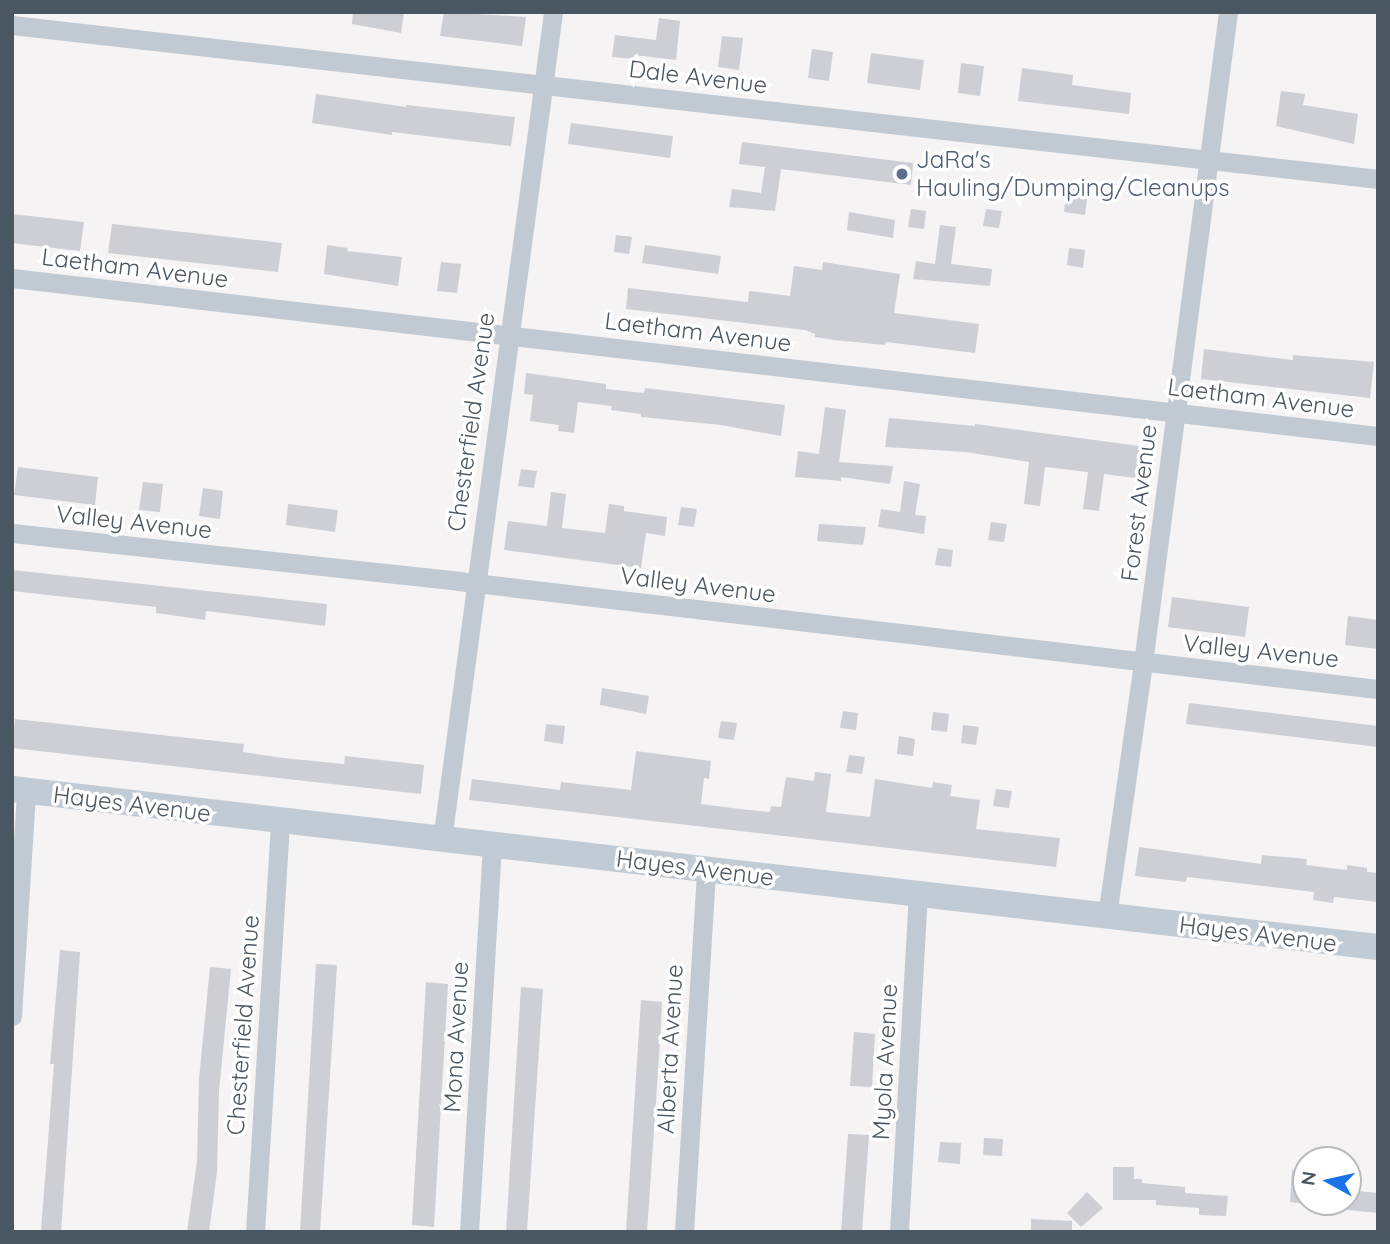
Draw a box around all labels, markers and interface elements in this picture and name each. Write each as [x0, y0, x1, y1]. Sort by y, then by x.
street label: Dale Avenue [627, 54, 769, 100]
place label: JaRa's Hauling/Dumping/Cleanups [916, 146, 1230, 202]
marker: JaRa's Hauling/Dumping/Cleanups [894, 166, 910, 182]
street label: Laetham Avenue [40, 242, 230, 294]
street label: Laetham Avenue [603, 306, 793, 358]
street label: Chesterfield Avenue [441, 311, 501, 533]
street label: Laetham Avenue [1166, 372, 1356, 424]
street label: Forest Avenue [1115, 423, 1163, 583]
street label: Valley Avenue [55, 499, 213, 545]
street label: Valley Avenue [618, 561, 778, 609]
street label: Valley Avenue [1182, 628, 1340, 674]
street label: Hayes Avenue [51, 780, 213, 828]
street label: Hayes Avenue [614, 844, 776, 892]
street label: Hayes Avenue [1177, 910, 1339, 958]
street label: Chesterfield Avenue [221, 914, 265, 1136]
street label: Mona Avenue [438, 961, 474, 1113]
street label: Alberta Avenue [651, 964, 689, 1134]
street label: Myola Avenue [867, 983, 903, 1141]
north arrow [1292, 1146, 1362, 1216]
text: N [1295, 1170, 1321, 1187]

